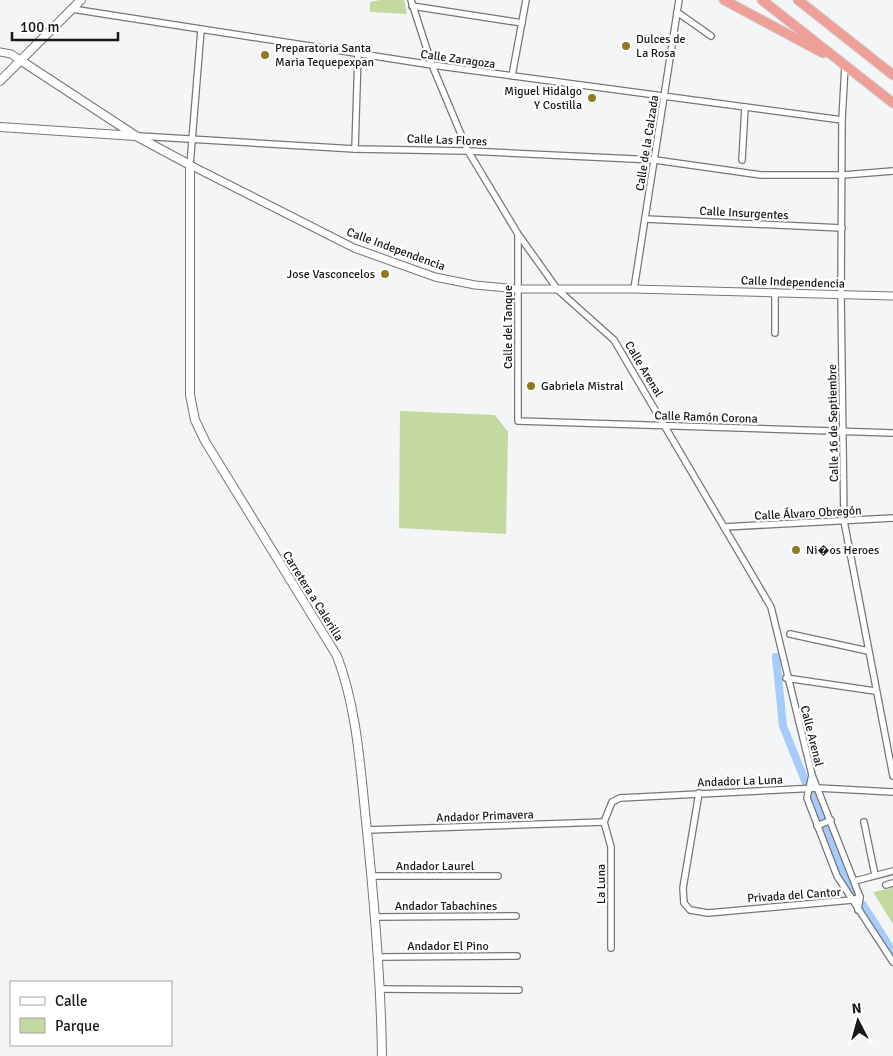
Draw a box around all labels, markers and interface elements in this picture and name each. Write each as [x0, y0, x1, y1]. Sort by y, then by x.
scale bar [12, 10, 119, 42]
text: 100 m [20, 18, 60, 36]
place label: Dulces de La Rosa [636, 32, 686, 61]
marker: Dulces de La Rosa [620, 40, 632, 52]
place label: Preparatoria Santa Maria Tequepexpan [275, 41, 374, 70]
street label: Calle Zaragoza [419, 47, 496, 72]
marker: Preparatoria Santa Maria Tequepexpan [259, 49, 271, 61]
place label: Miguel Hidalgo Y Costilla [504, 84, 582, 113]
marker: Miguel Hidalgo Y Costilla [586, 92, 598, 104]
street label: Calle de la Calzada [633, 94, 662, 192]
street label: Calle Las Flores [407, 132, 487, 149]
street label: Calle Insurgentes [699, 204, 789, 223]
street label: Calle Independencia [344, 225, 447, 274]
place label: Jose Vasconcelos [287, 267, 375, 282]
marker: Jose Vasconcelos [379, 268, 391, 280]
street label: Calle Independencia [741, 273, 845, 292]
street label: Calle del Tanque [501, 285, 516, 369]
street label: Calle Arenal [621, 339, 666, 400]
street label: Calle 16 de Septiembre [825, 364, 842, 482]
place label: Gabriela Mistral [541, 379, 624, 394]
marker: Gabriela Mistral [525, 380, 537, 392]
street label: Calle Ramón Corona [654, 408, 758, 427]
street label: Calle Álvaro Obregón [754, 503, 862, 524]
place label: Ni�os Heroes [806, 543, 879, 558]
marker: Ni�os Heroes [790, 544, 802, 556]
street label: Carretera a Calerilla [279, 548, 346, 644]
street label: Calle Arenal [797, 704, 826, 769]
street label: Andador La Luna [697, 773, 783, 790]
street label: Andador Primavera [436, 807, 534, 826]
street label: Andador Laurel [396, 859, 475, 874]
street label: La Luna [594, 864, 609, 904]
street label: Privada del Cantor [747, 885, 842, 906]
street label: Andador Tabachines [395, 899, 497, 914]
street label: Andador El Pino [407, 939, 489, 954]
legend [10, 981, 172, 1046]
text: Calle [55, 992, 88, 1010]
north arrow [833, 996, 883, 1046]
text: N [851, 1000, 862, 1018]
text: Parque [55, 1017, 100, 1035]

